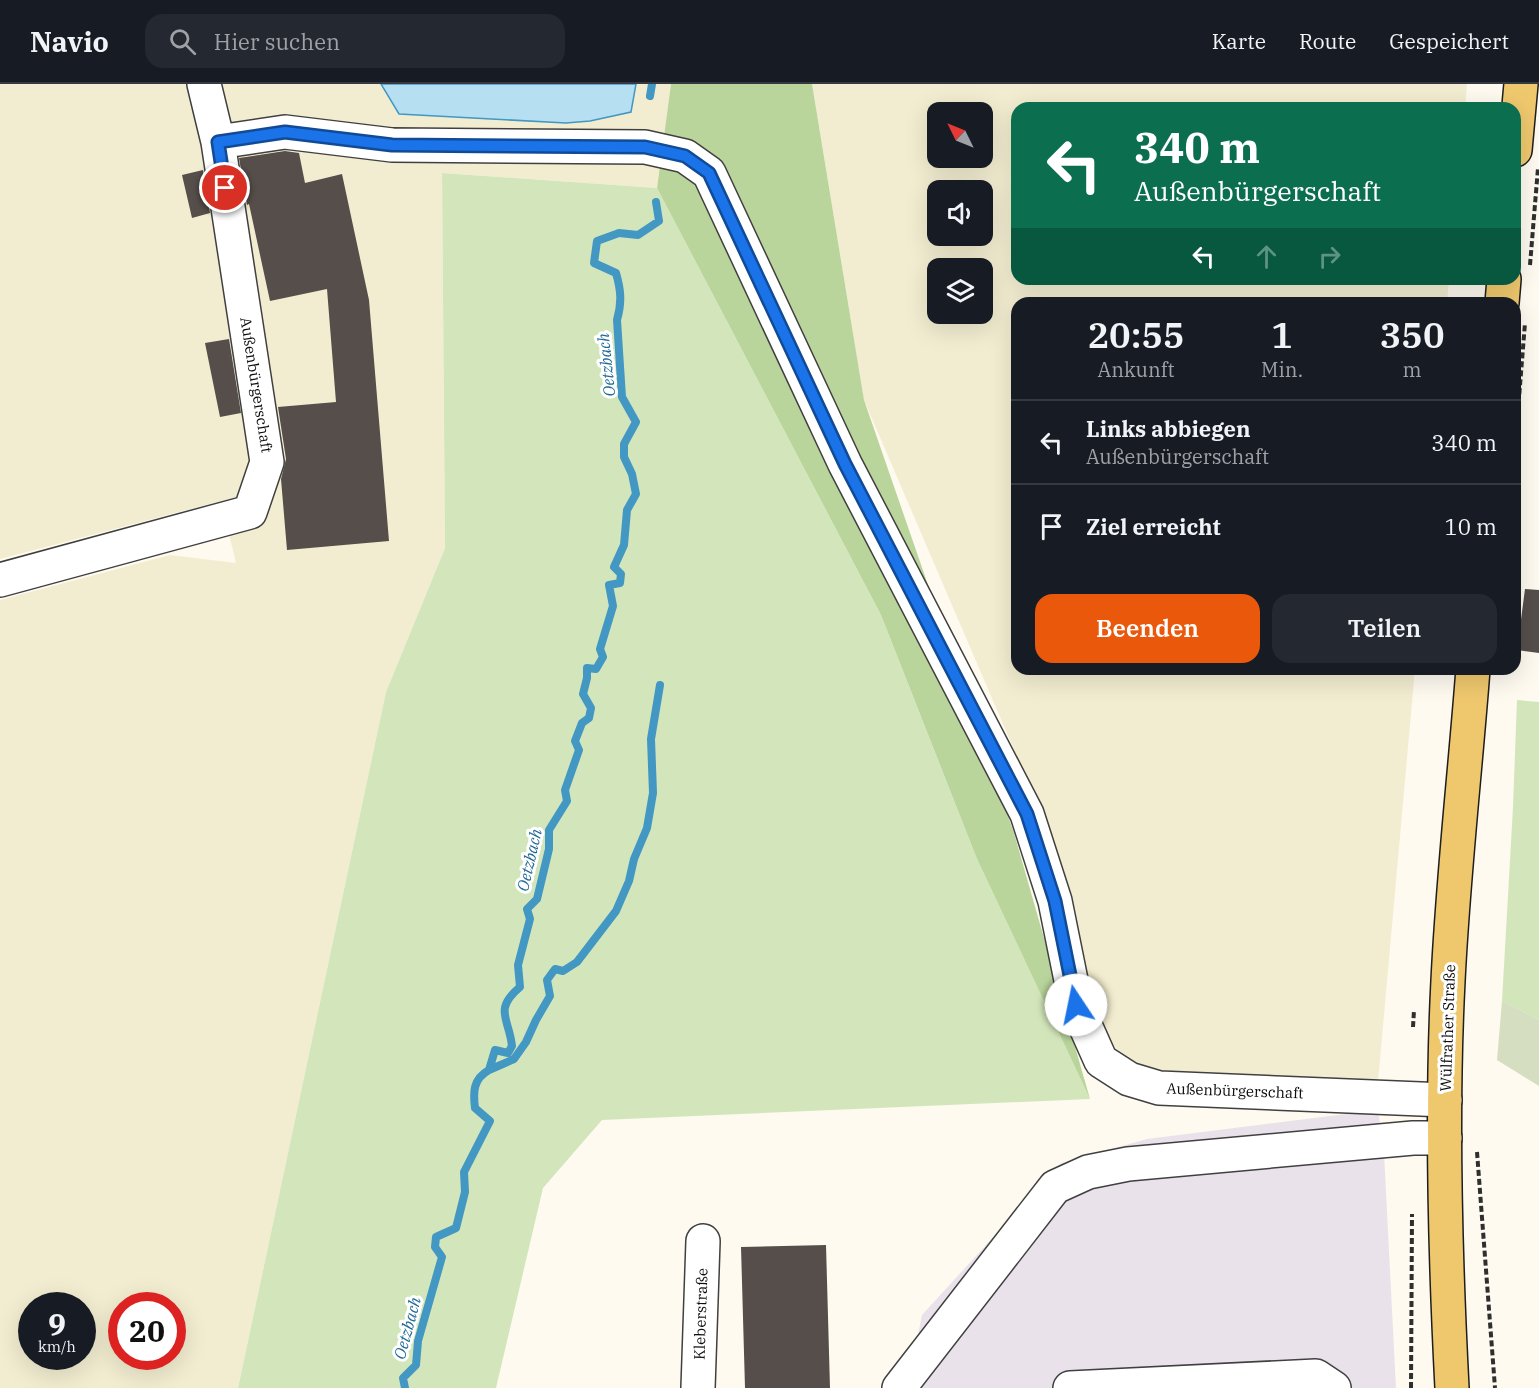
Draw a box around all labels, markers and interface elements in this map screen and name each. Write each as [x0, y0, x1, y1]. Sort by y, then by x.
search box [145, 14, 565, 68]
text: Navio [30, 23, 109, 60]
icon: search [166, 25, 199, 58]
text: Hier suchen [214, 27, 340, 56]
text: Karte [1212, 27, 1266, 55]
text: Route [1299, 27, 1356, 55]
text: Gespeichert [1389, 27, 1509, 55]
north arrow [927, 102, 993, 168]
map controls [927, 102, 993, 324]
text: 340 m [1134, 120, 1260, 175]
icon: left [1035, 126, 1113, 204]
pin [199, 162, 250, 213]
icon: arrive [208, 171, 241, 204]
text: Außenbürgerschaft [1134, 173, 1381, 208]
button: sound [927, 180, 993, 246]
icon: left [1187, 240, 1220, 273]
icon: ahead [1250, 240, 1283, 273]
icon: right [1313, 240, 1346, 273]
button: layers [927, 258, 993, 324]
text: 20:55 [1087, 311, 1185, 358]
text: 1 [1271, 311, 1293, 358]
text: 350 [1380, 311, 1445, 358]
street label: Außenbürgerschaft [236, 316, 277, 454]
water label: Oetzbach [593, 332, 619, 398]
text: Ankunft [1098, 356, 1175, 383]
text: Min. [1261, 356, 1303, 383]
text: m [1403, 356, 1422, 383]
text: Links abbiegen [1086, 414, 1251, 443]
icon: left [1035, 426, 1068, 459]
text: 340 m [1431, 428, 1497, 457]
text: Außenbürgerschaft [1086, 443, 1269, 470]
icon: arrive [1035, 510, 1068, 543]
text: Ziel erreicht [1086, 512, 1221, 541]
text: 10 m [1445, 512, 1497, 541]
button: Beenden [1035, 594, 1260, 663]
button: Teilen [1272, 594, 1497, 663]
water label: Oetzbach [512, 827, 546, 893]
street label: Wülfrather Straße [1436, 964, 1459, 1092]
position arrow [1044, 973, 1108, 1037]
street label: Außenbürgerschaft [1166, 1079, 1304, 1102]
street label: Kleberstraße [689, 1268, 712, 1360]
speed limit sign: 20 [108, 1292, 186, 1370]
water label: Oetzbach [389, 1295, 425, 1361]
text: 9 [48, 1304, 66, 1343]
text: km/h [38, 1337, 76, 1356]

